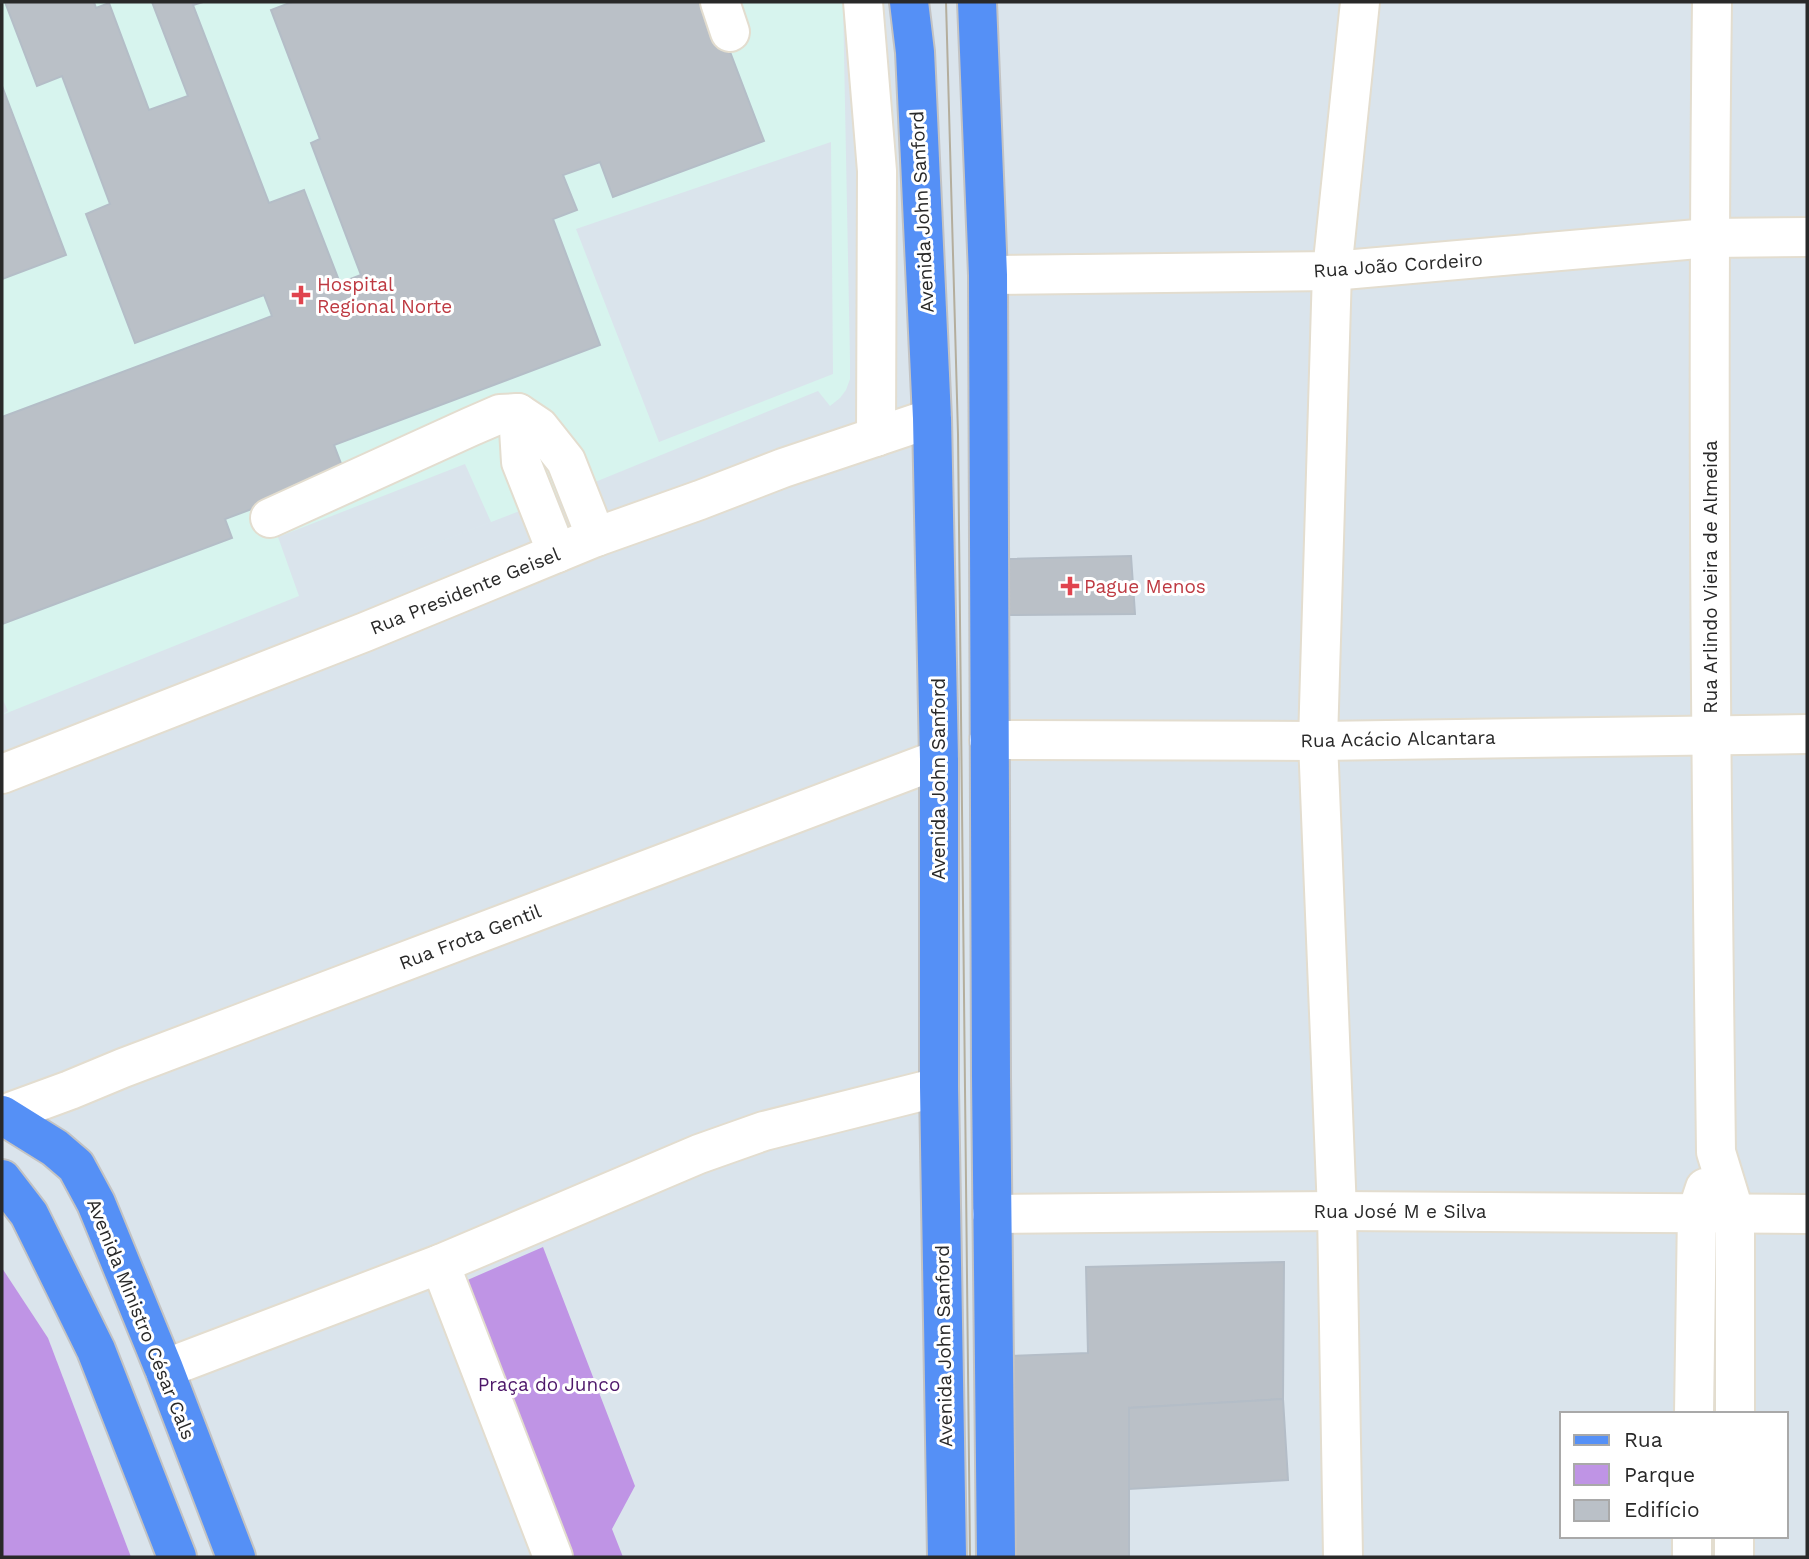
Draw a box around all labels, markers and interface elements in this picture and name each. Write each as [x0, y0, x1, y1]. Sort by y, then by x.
street label: Avenida John Sanford [905, 110, 939, 314]
street label: Rua João Cordeiro [1313, 248, 1483, 282]
place label: Hospital Regional Norte [317, 273, 452, 318]
marker: Hospital Regional Norte [291, 285, 311, 305]
street label: Rua Arlindo Vieira de Almeida [1699, 440, 1722, 714]
street label: Rua Presidente Geisel [367, 542, 563, 640]
place label: Pague Menos [1084, 575, 1206, 598]
marker: Pague Menos [1062, 578, 1078, 594]
street label: Avenida John Sanford [927, 678, 950, 880]
street label: Rua Acácio Alcantara [1300, 726, 1496, 752]
street label: Rua Frota Gentil [396, 899, 544, 975]
street label: Avenida Ministro César Cals [82, 1195, 200, 1443]
street label: Rua José M e Silva [1313, 1200, 1487, 1223]
street label: Avenida John Sanford [931, 1245, 957, 1447]
park label: Praça do Junco [478, 1373, 620, 1396]
legend [1560, 1412, 1788, 1538]
text: Rua [1624, 1427, 1663, 1452]
text: Parque [1624, 1462, 1695, 1487]
text: Edifício [1624, 1497, 1700, 1522]

